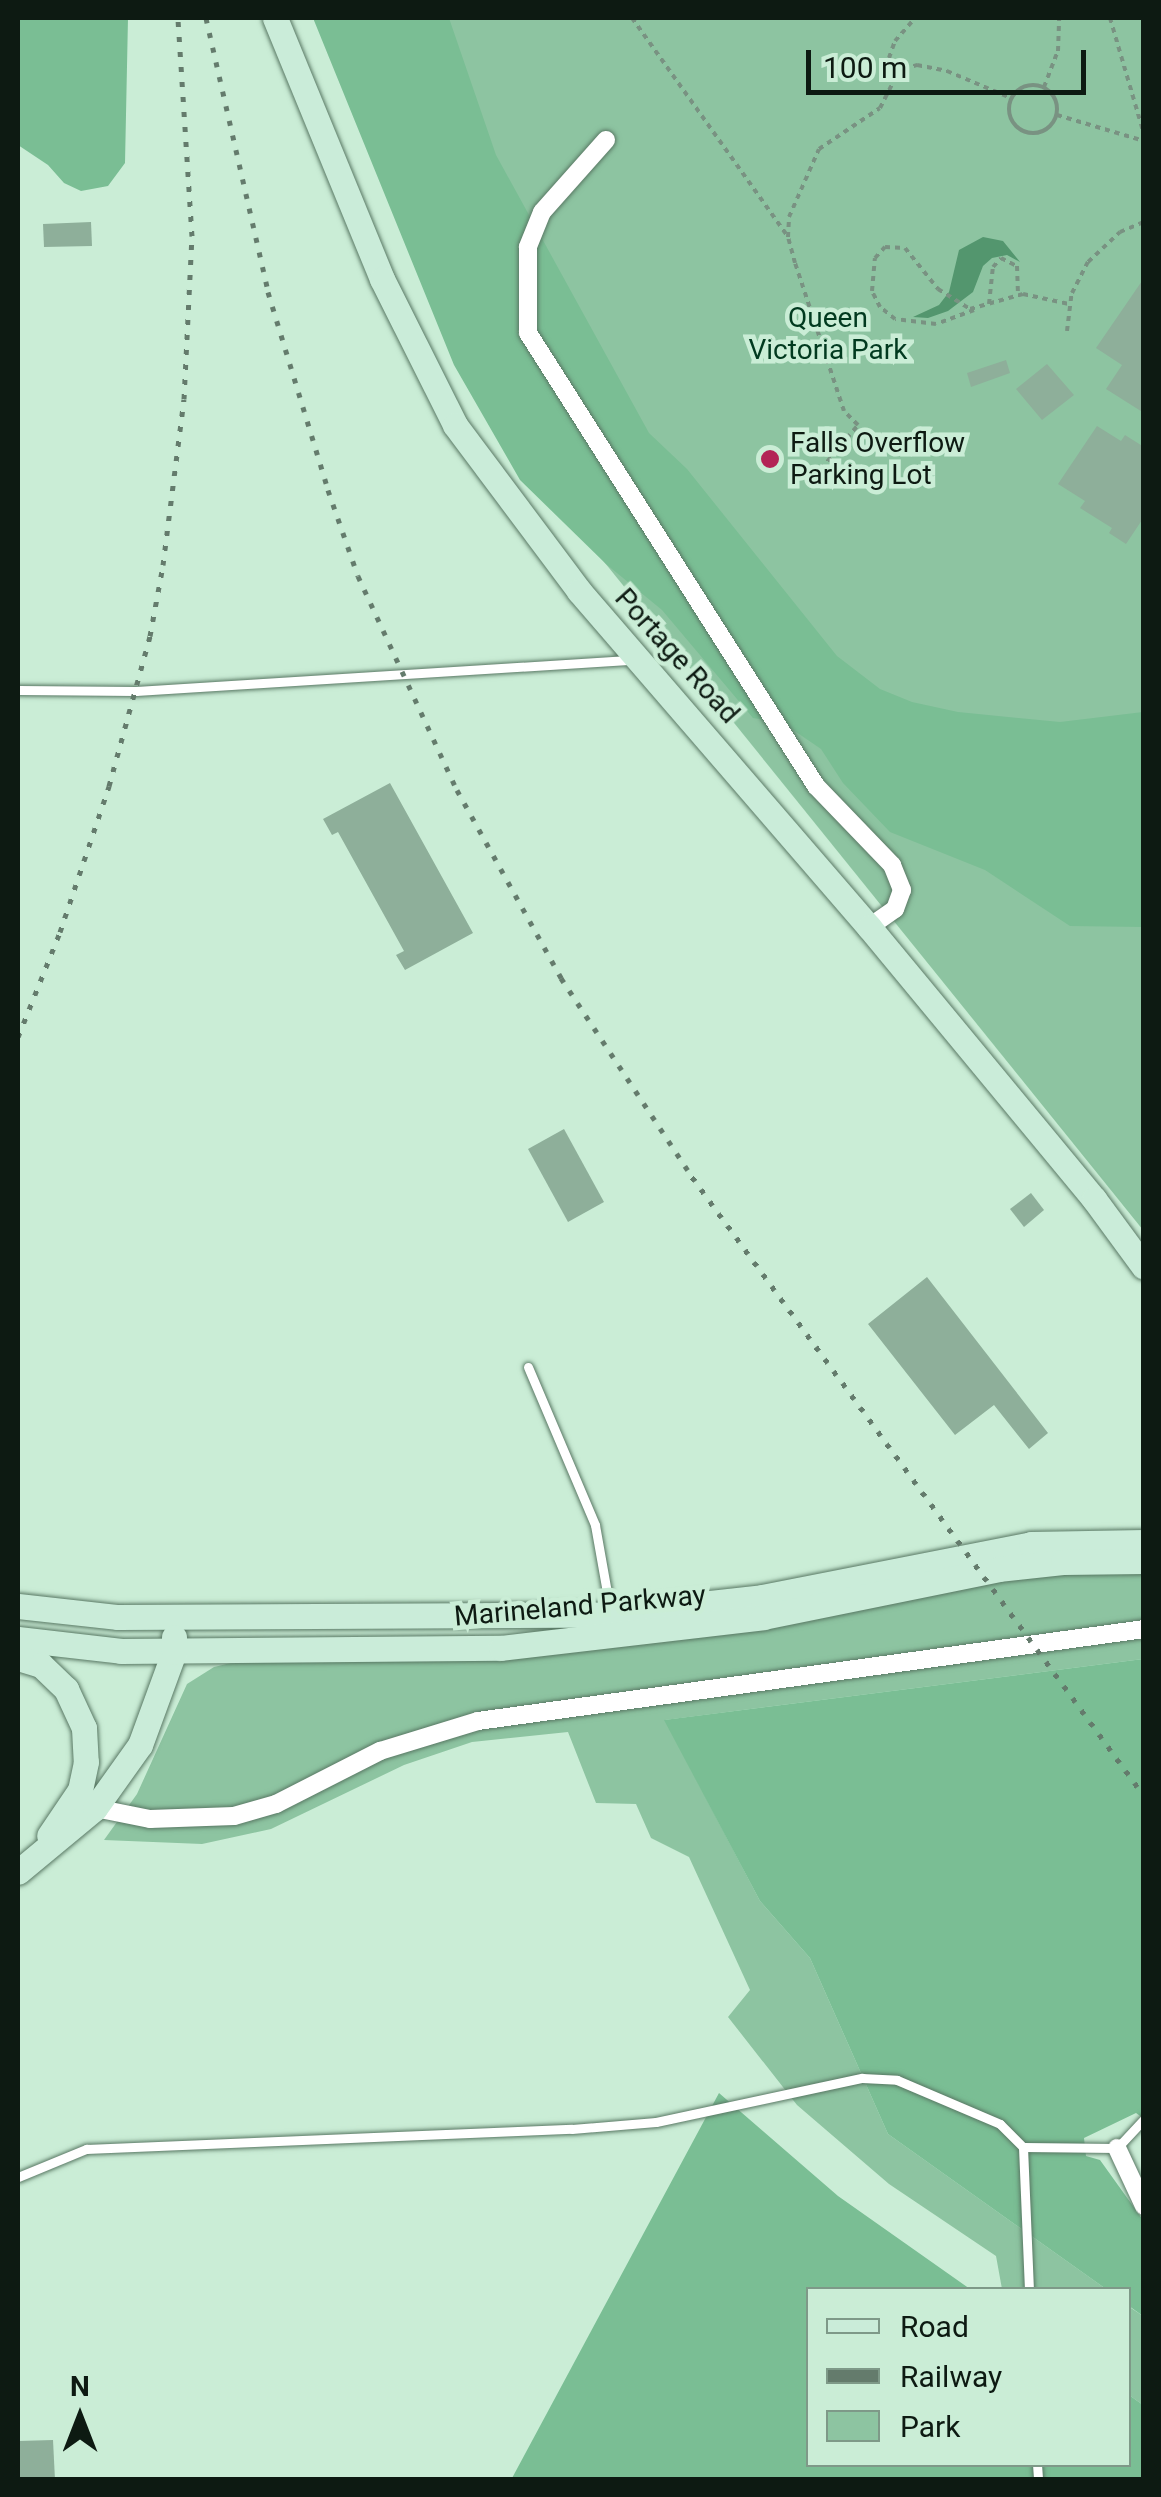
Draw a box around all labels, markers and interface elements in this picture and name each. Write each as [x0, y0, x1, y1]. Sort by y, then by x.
scale bar [811, 30, 1091, 92]
text: 100 m [823, 50, 907, 85]
park label: Queen Victoria Park [748, 301, 908, 367]
place label: Falls Overflow Parking Lot [790, 426, 965, 492]
marker: Falls Overflow Parking Lot [759, 448, 781, 470]
street label: Portage Road [608, 582, 746, 730]
street label: Marineland Parkway [453, 1578, 707, 1634]
legend [806, 2287, 1131, 2467]
text: Road [900, 2309, 969, 2344]
text: Railway [900, 2359, 1002, 2394]
north arrow [30, 2367, 130, 2467]
text: N [70, 2370, 90, 2403]
text: Park [900, 2409, 960, 2444]

